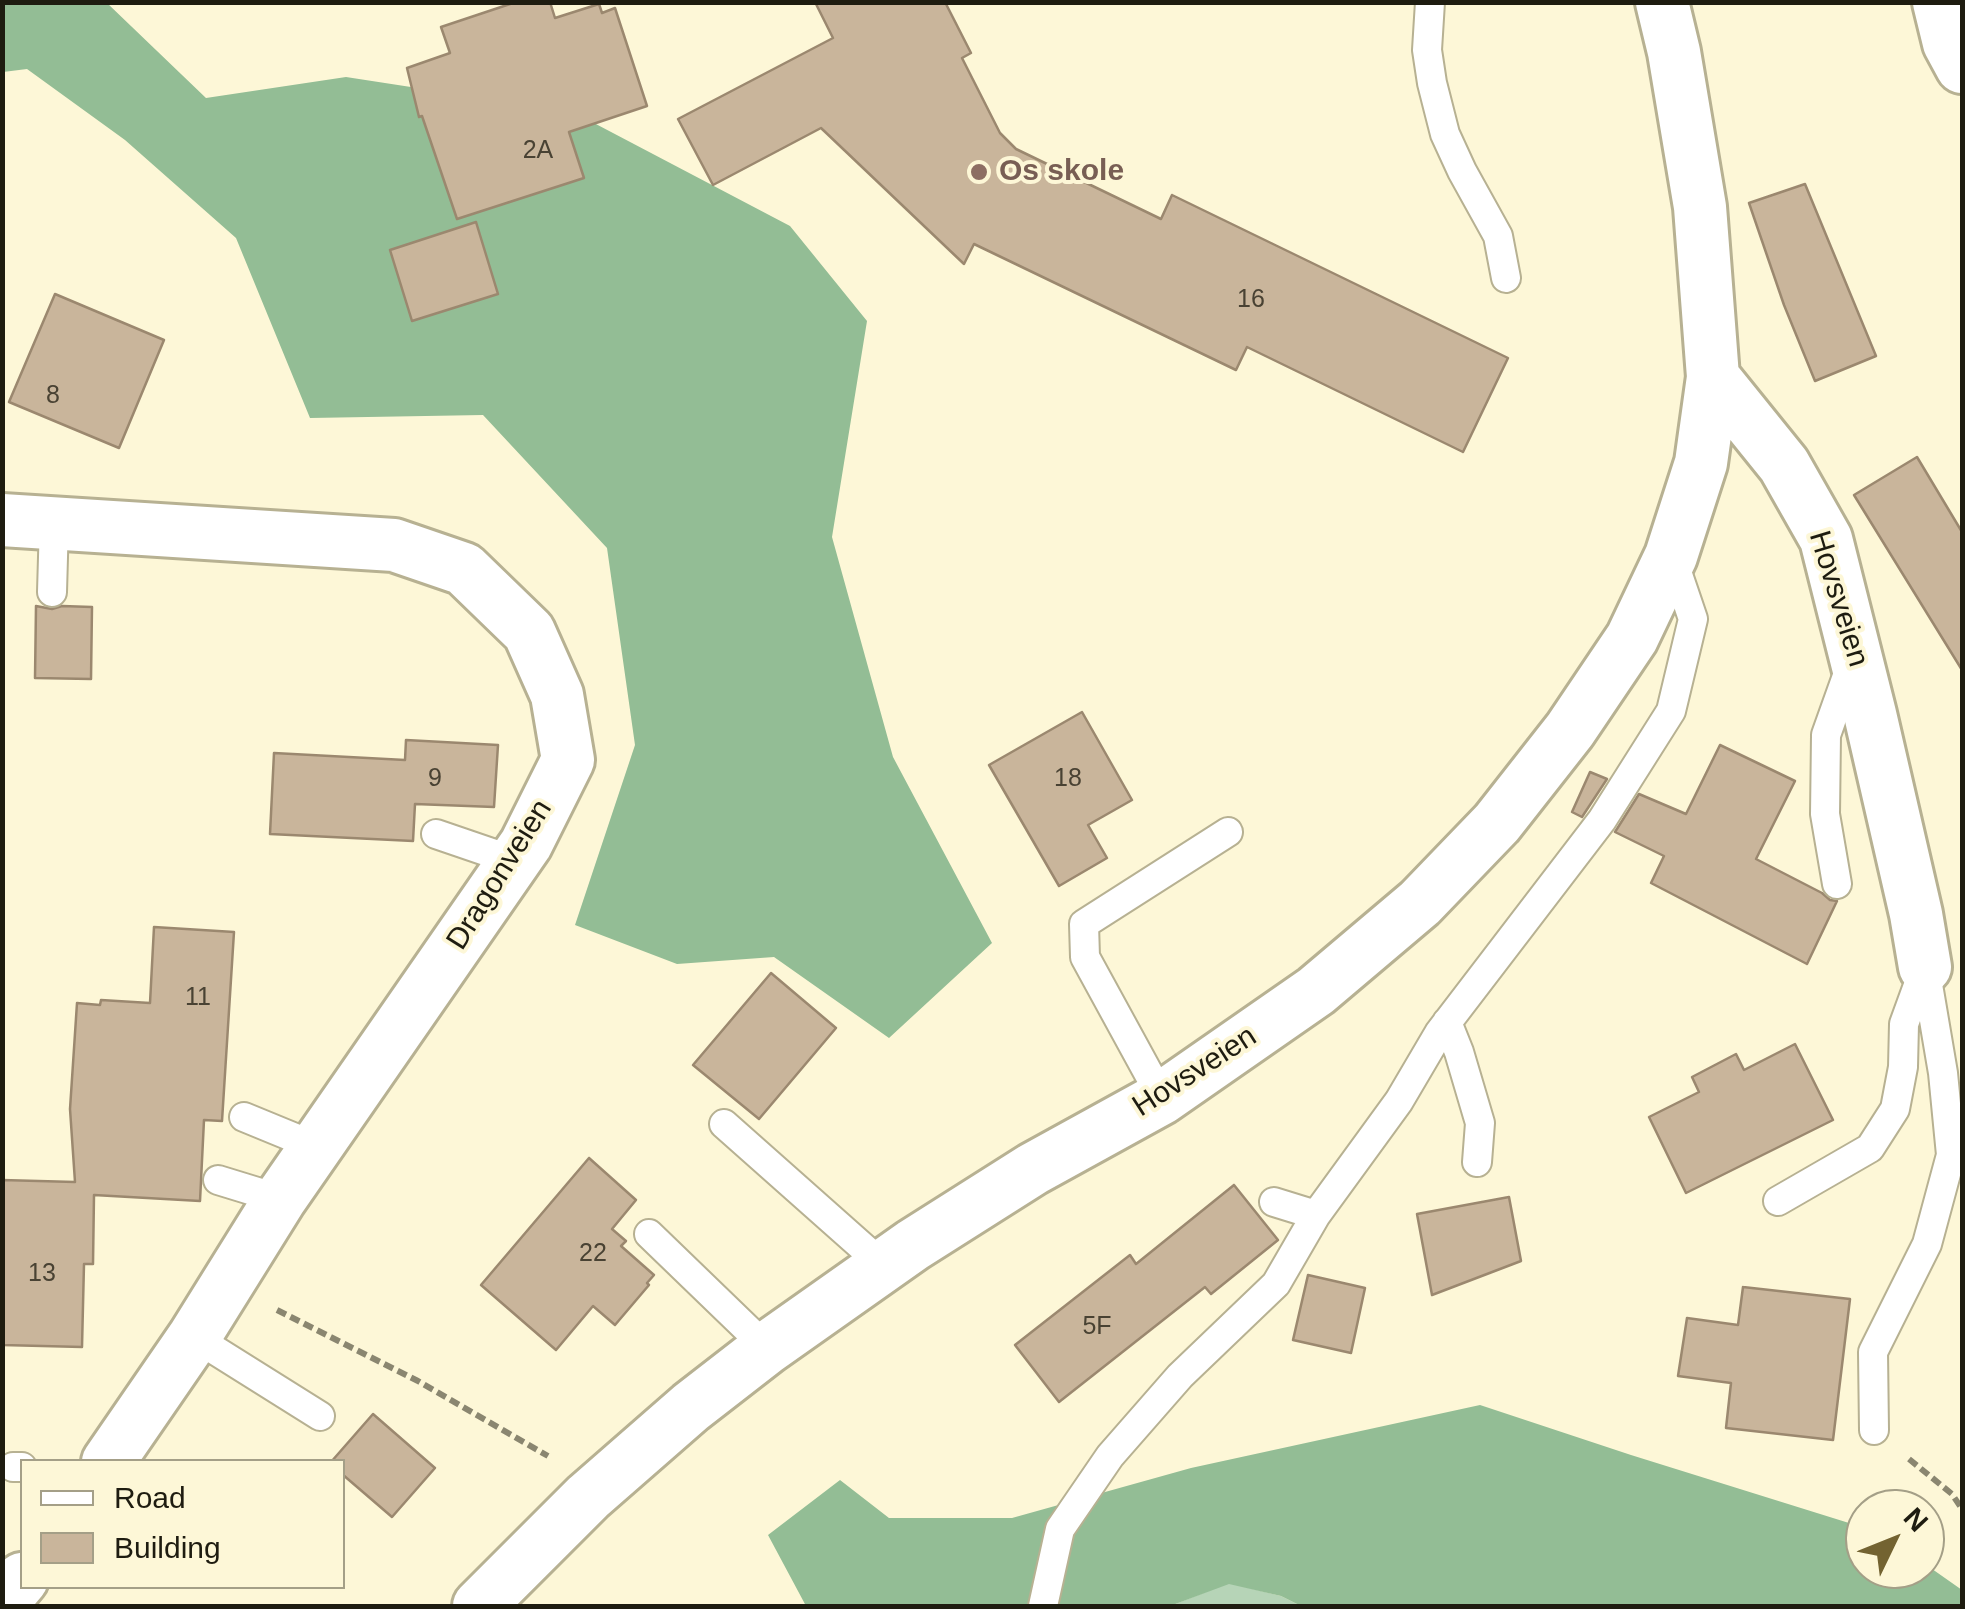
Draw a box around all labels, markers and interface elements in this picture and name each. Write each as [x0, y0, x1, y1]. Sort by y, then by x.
house number: 2A [523, 136, 553, 166]
place label: Os skole [999, 154, 1124, 190]
marker: Os skole [968, 161, 990, 183]
house number: 16 [1237, 285, 1265, 315]
house number: 8 [46, 381, 60, 411]
street label: Hovsveien [1800, 527, 1876, 671]
house number: 9 [428, 764, 442, 794]
house number: 18 [1054, 764, 1082, 794]
street label: Dragonveien [440, 793, 560, 957]
house number: 11 [185, 983, 211, 1013]
street label: Hovsveien [1126, 1019, 1264, 1125]
house number: 22 [579, 1239, 607, 1269]
house number: 13 [28, 1259, 56, 1289]
house number: 5F [1082, 1312, 1112, 1342]
legend [20, 1459, 345, 1589]
text: Road [114, 1481, 186, 1514]
north arrow [1845, 1489, 1945, 1589]
text: N [1898, 1502, 1934, 1538]
text: Building [114, 1531, 221, 1564]

